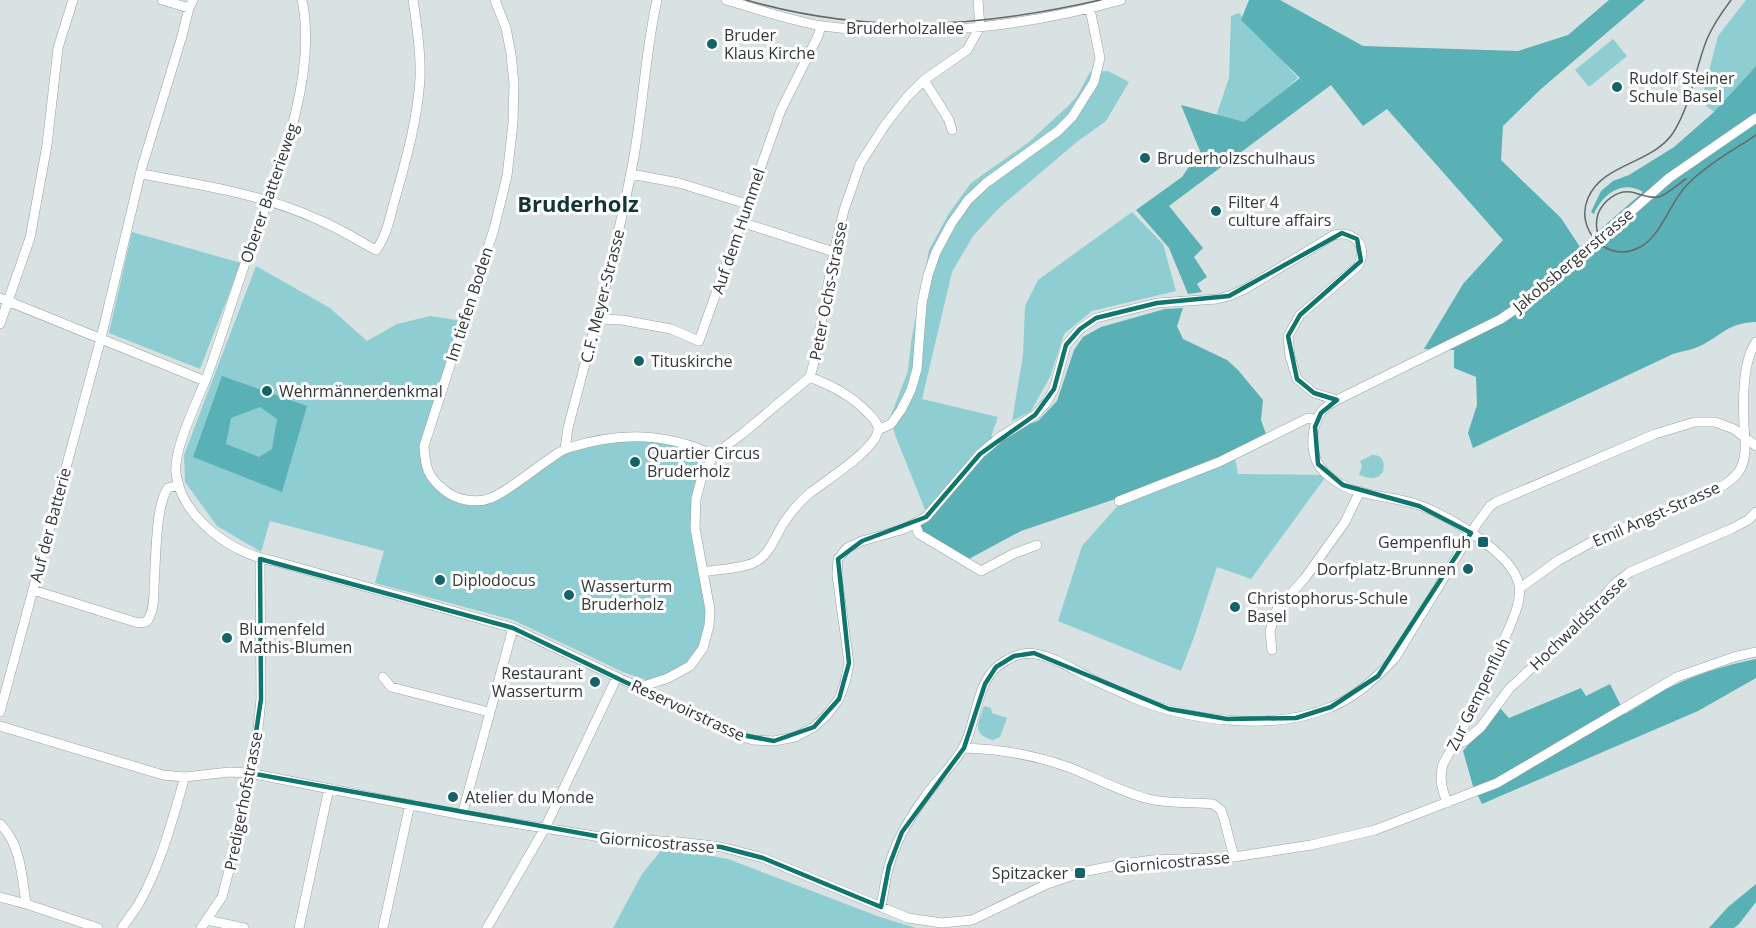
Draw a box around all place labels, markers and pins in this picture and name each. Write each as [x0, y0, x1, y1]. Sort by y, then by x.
place label: Bruder Klaus Kirche [724, 24, 815, 64]
marker: Bruder Klaus Kirche [705, 37, 719, 51]
place label: Rudolf Steiner Schule Basel [1629, 67, 1735, 107]
marker: Rudolf Steiner Schule Basel [1610, 80, 1624, 94]
place label: Bruderholzschulhaus [1157, 147, 1315, 169]
marker: Bruderholzschulhaus [1138, 151, 1152, 165]
place label: Filter 4 culture affairs [1228, 191, 1331, 231]
marker: Filter 4 culture affairs [1209, 204, 1223, 218]
place label: Tituskirche [651, 350, 732, 372]
marker: Tituskirche [632, 354, 646, 368]
place label: Wehrmännerdenkmal [279, 380, 443, 402]
marker: Wehrmännerdenkmal [260, 384, 274, 398]
place label: Quartier Circus Bruderholz [647, 442, 760, 482]
marker: Quartier Circus Bruderholz [628, 455, 642, 469]
place label: Gempenfluh [1378, 531, 1471, 553]
marker: Gempenfluh [1476, 535, 1490, 549]
place label: Dorfplatz-Brunnen [1317, 558, 1456, 580]
marker: Dorfplatz-Brunnen [1461, 562, 1475, 576]
place label: Diplodocus [452, 569, 536, 591]
marker: Diplodocus [433, 573, 447, 587]
place label: Wasserturm Bruderholz [581, 575, 672, 615]
place label: Christophorus-Schule Basel [1247, 587, 1408, 627]
marker: Wasserturm Bruderholz [562, 588, 576, 602]
marker: Christophorus-Schule Basel [1228, 600, 1242, 614]
place label: Blumenfeld Mathis-Blumen [239, 618, 352, 658]
marker: Blumenfeld Mathis-Blumen [220, 631, 234, 645]
place label: Restaurant Wasserturm [492, 662, 583, 702]
marker: Restaurant Wasserturm [588, 675, 602, 689]
place label: Atelier du Monde [465, 786, 594, 808]
marker: Atelier du Monde [446, 790, 460, 804]
place label: Spitzacker [992, 862, 1068, 884]
marker: Spitzacker [1073, 866, 1087, 880]

